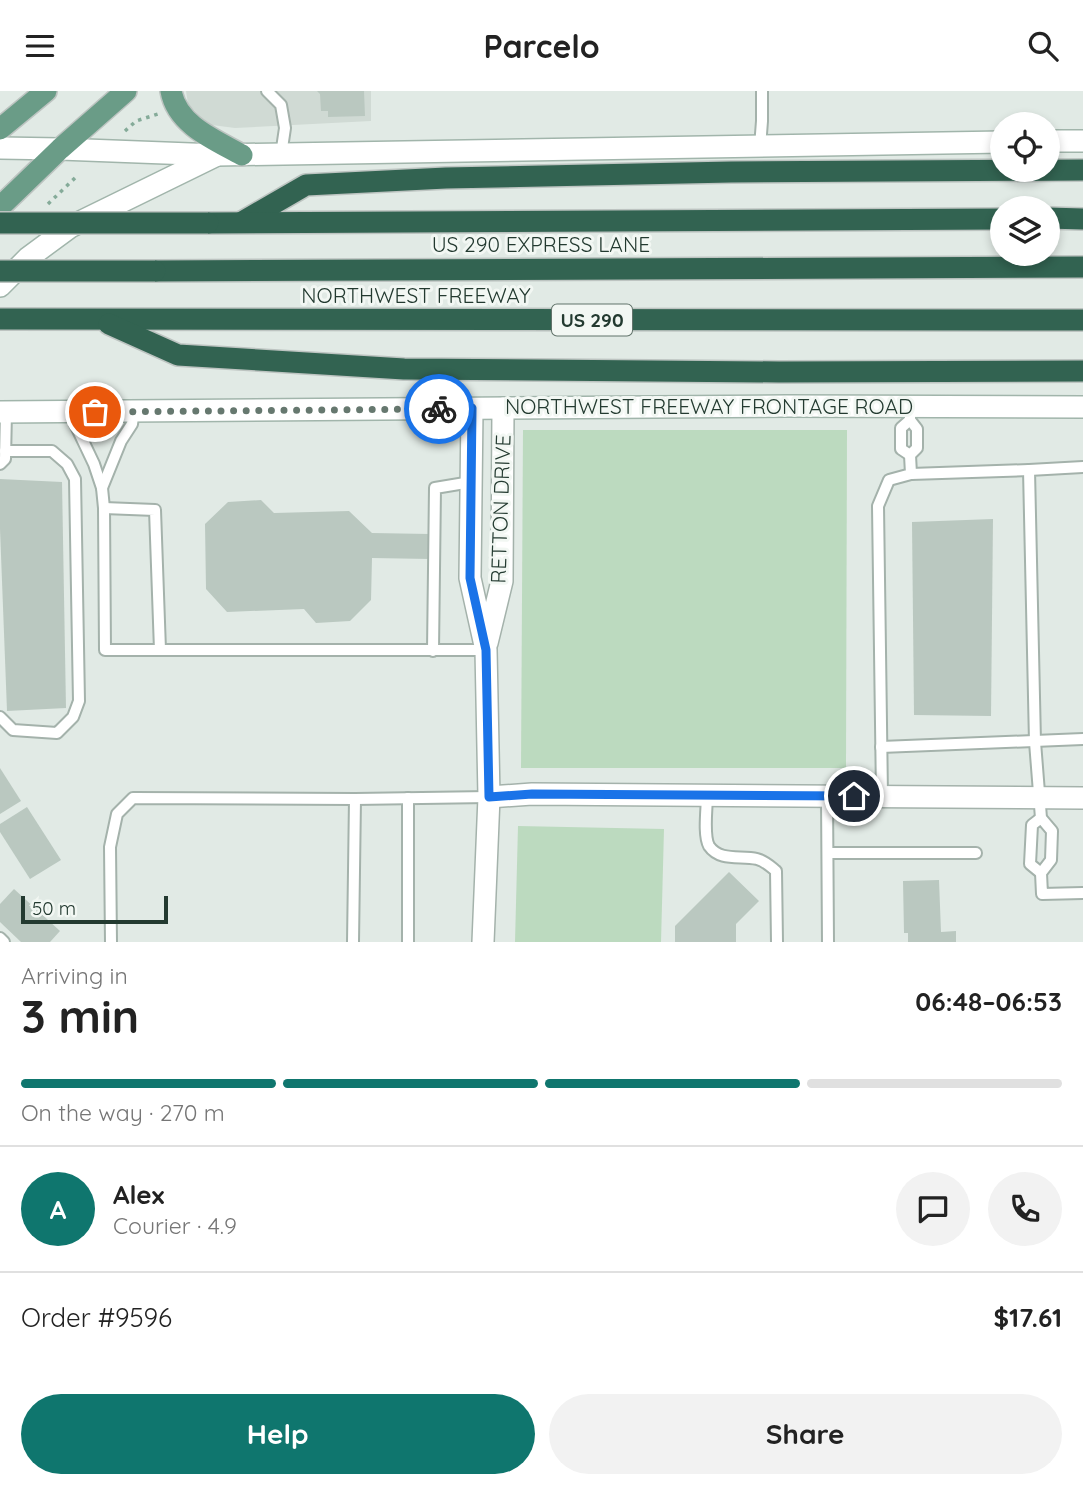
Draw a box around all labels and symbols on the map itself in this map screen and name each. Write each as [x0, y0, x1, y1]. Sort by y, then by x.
street label: US 290 EXPRESS LANE [432, 231, 650, 257]
street label: NORTHWEST FREEWAY [301, 282, 531, 308]
road number: US 290 [552, 305, 632, 335]
courier [404, 374, 474, 444]
pin [65, 382, 125, 442]
street label: NORTHWEST FREEWAY FRONTAGE ROAD [505, 393, 913, 419]
street label: RETTON DRIVE [484, 434, 516, 584]
pin [824, 766, 884, 826]
scale bar [21, 893, 168, 925]

